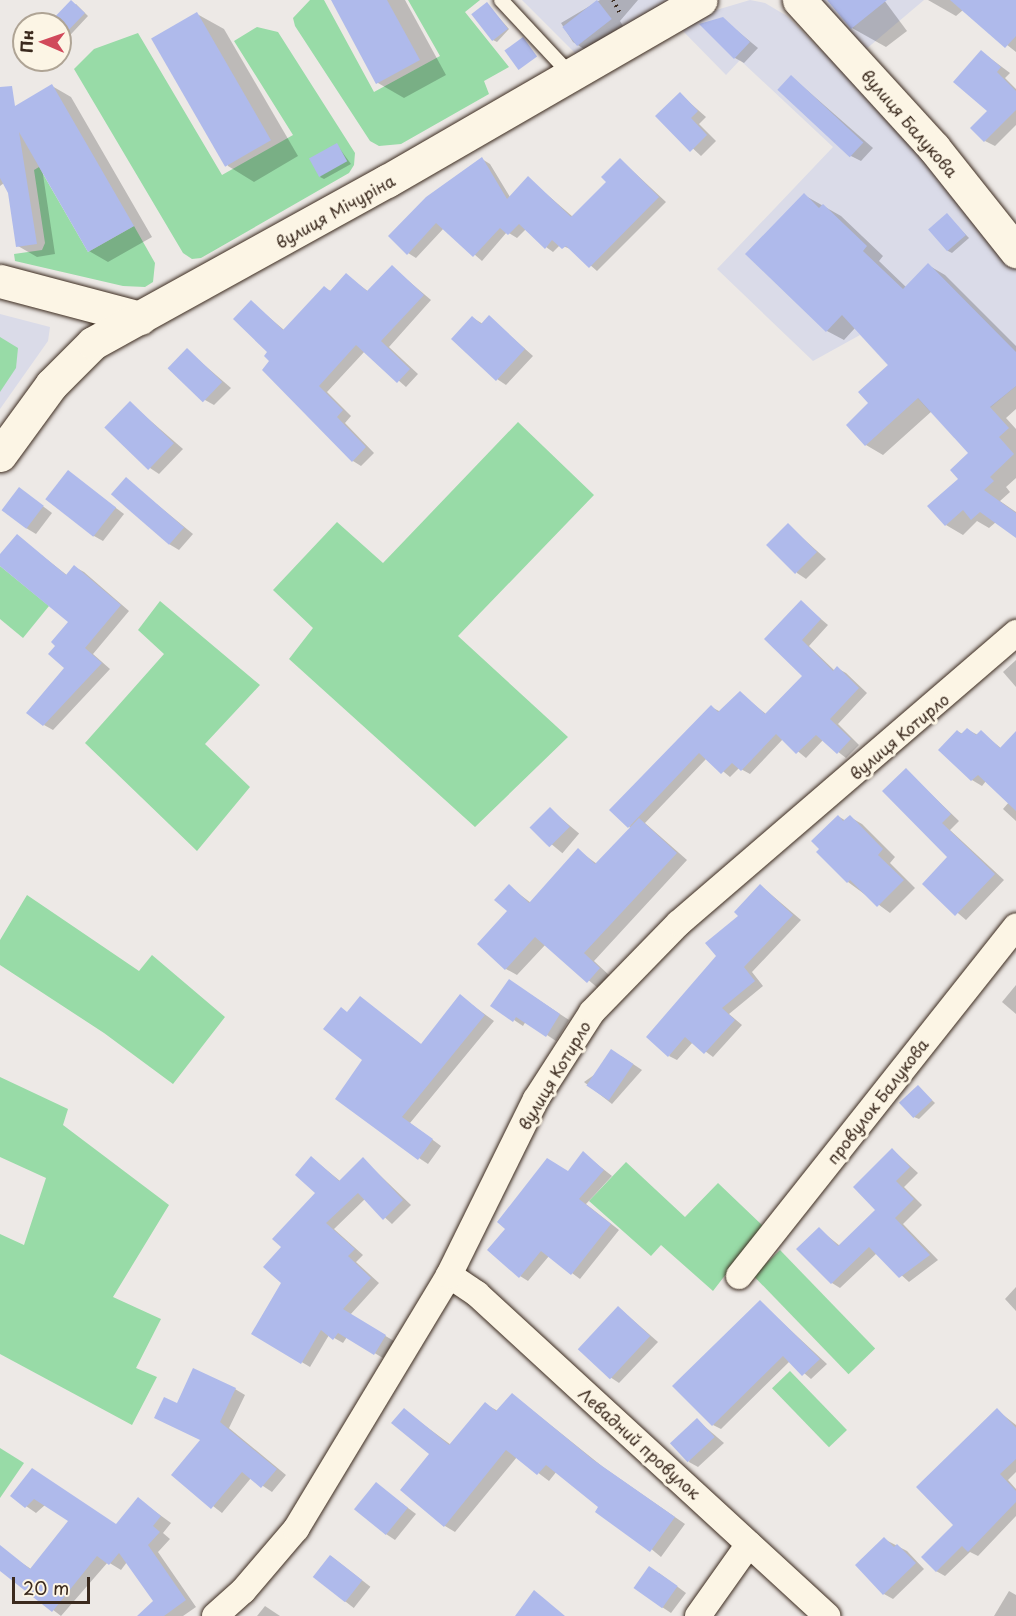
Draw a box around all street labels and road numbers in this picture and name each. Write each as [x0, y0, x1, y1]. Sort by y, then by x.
street label: вулиця Балукова [858, 65, 962, 181]
street label: вулиця Мічуріна [272, 170, 398, 252]
street label: вулиця Котирло [845, 689, 953, 783]
street label: вулиця Котирло [514, 1017, 594, 1133]
street label: провулок Балукова [822, 1034, 932, 1168]
street label: Левадний провулок [575, 1383, 705, 1503]

